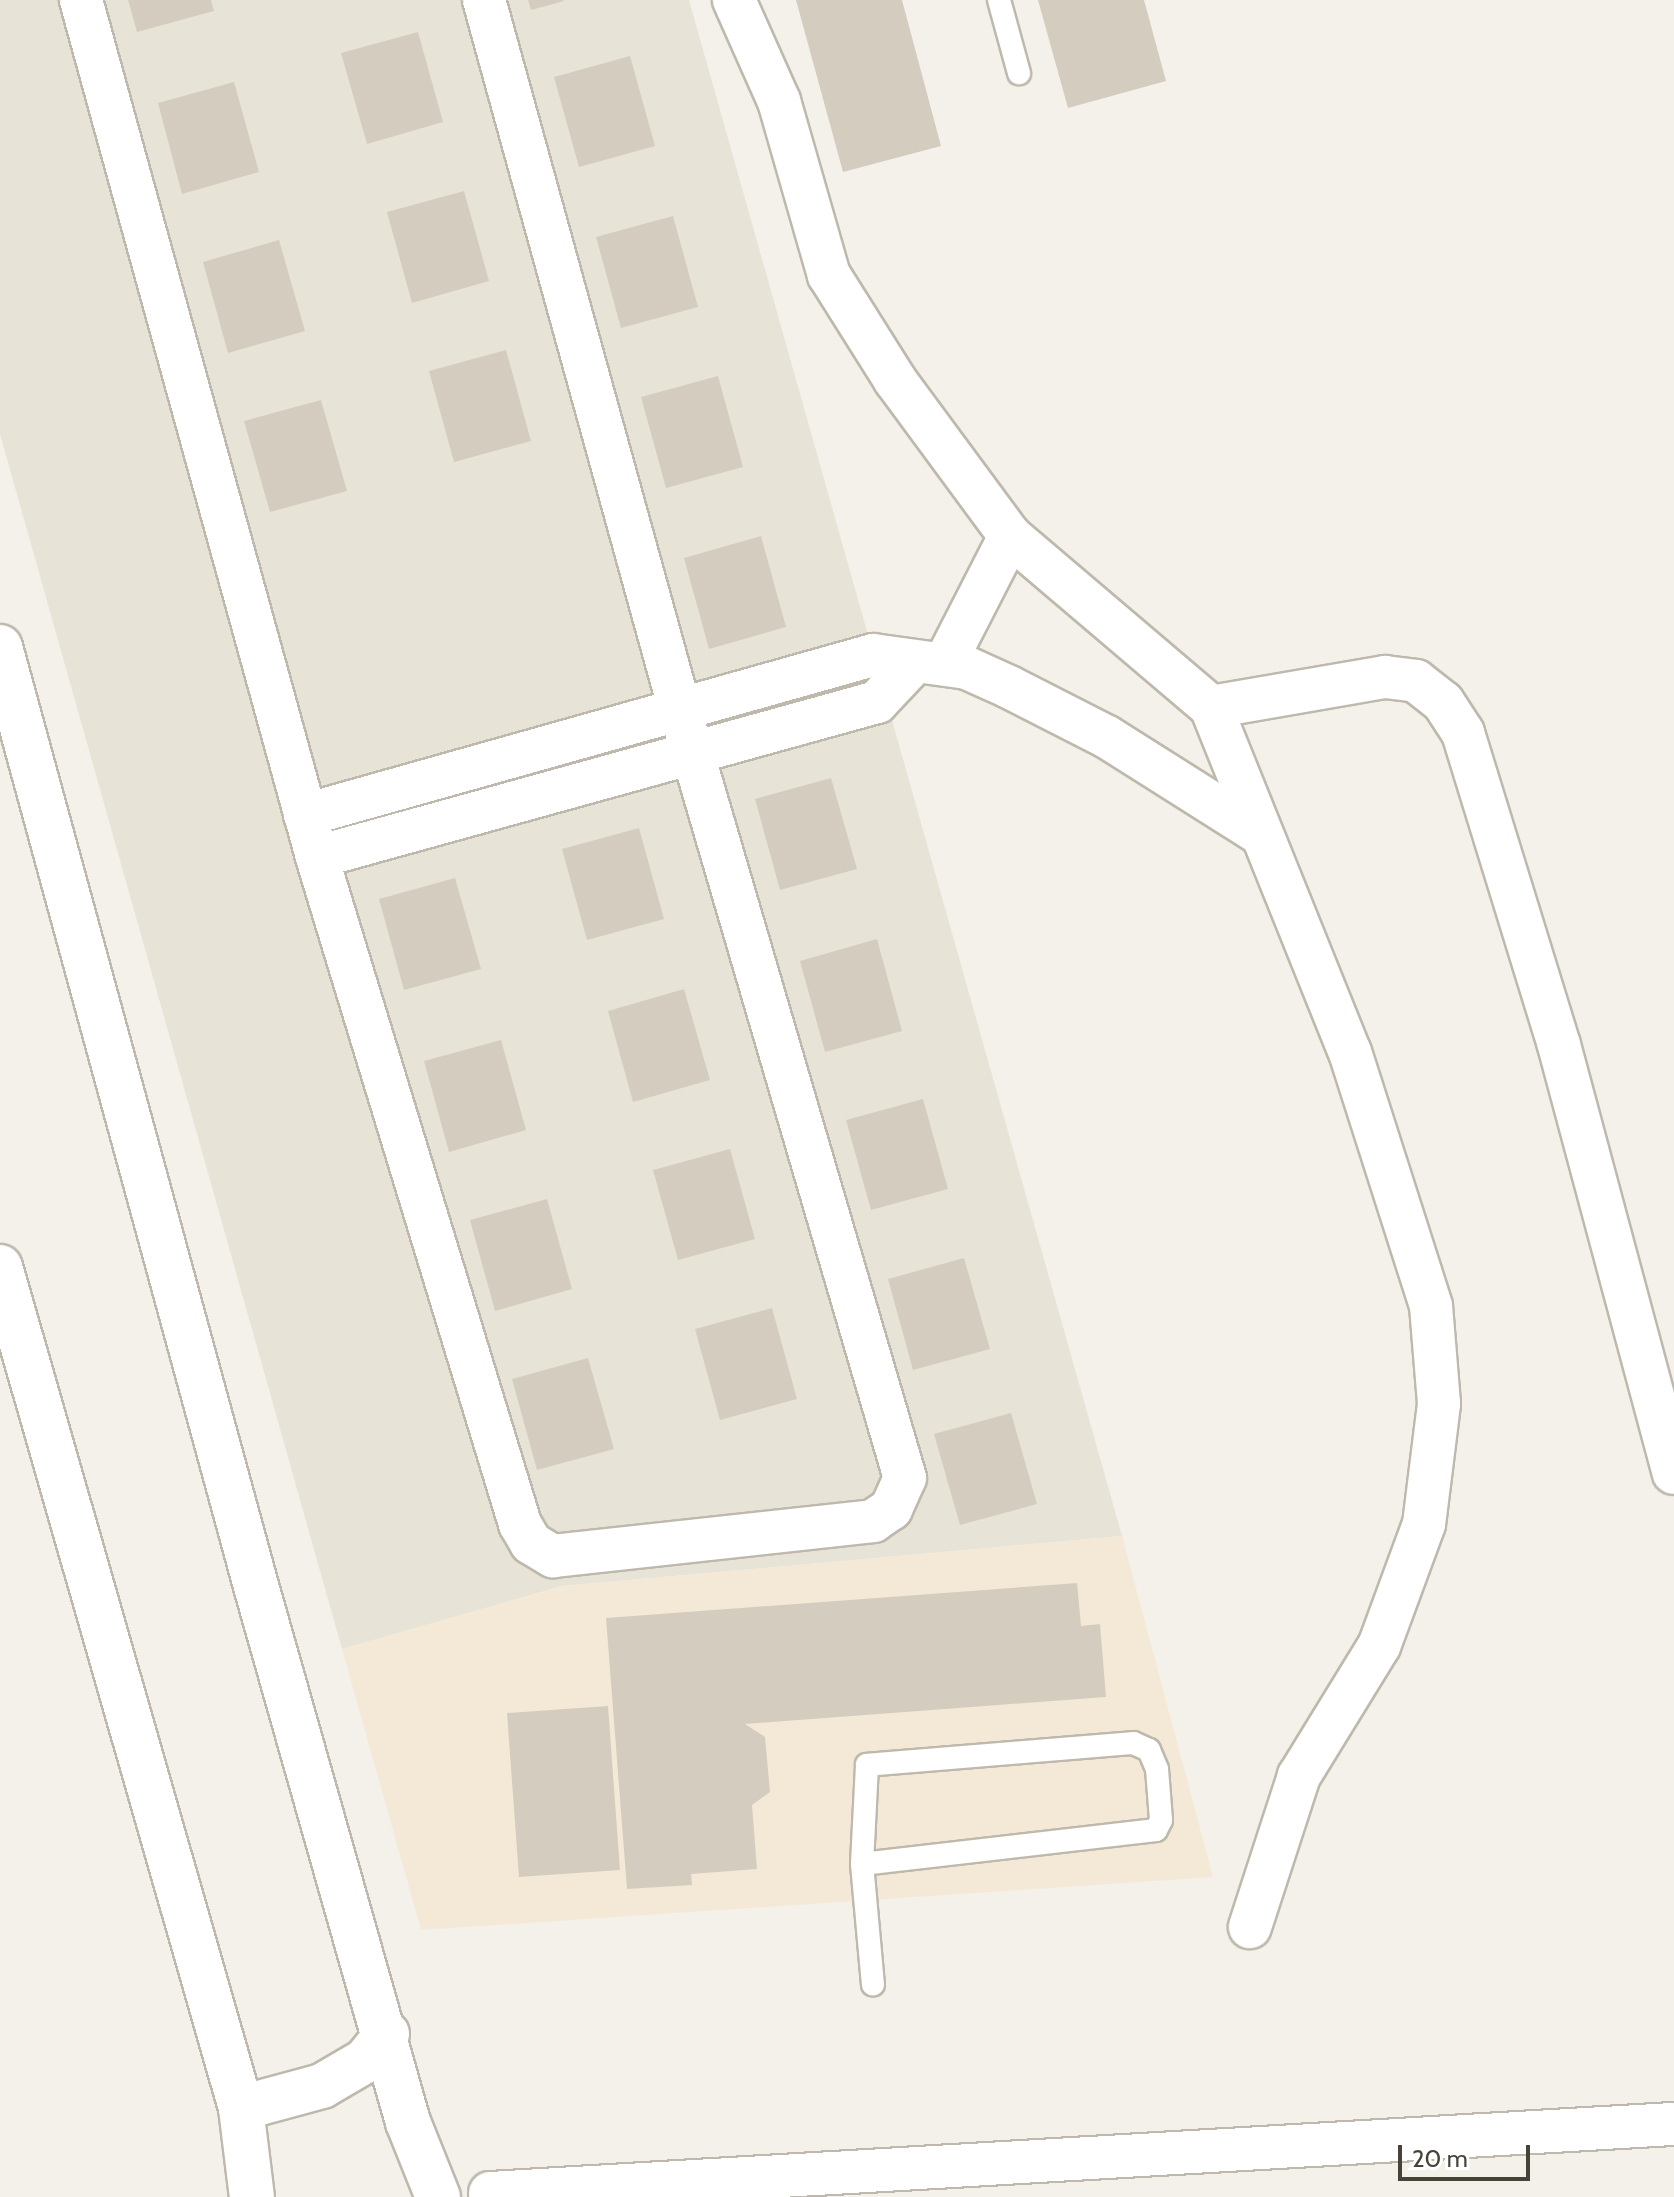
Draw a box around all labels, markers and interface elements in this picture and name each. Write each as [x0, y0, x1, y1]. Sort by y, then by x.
scale bar [1402, 2129, 1534, 2179]
text: 20 m [1412, 2144, 1468, 2173]

